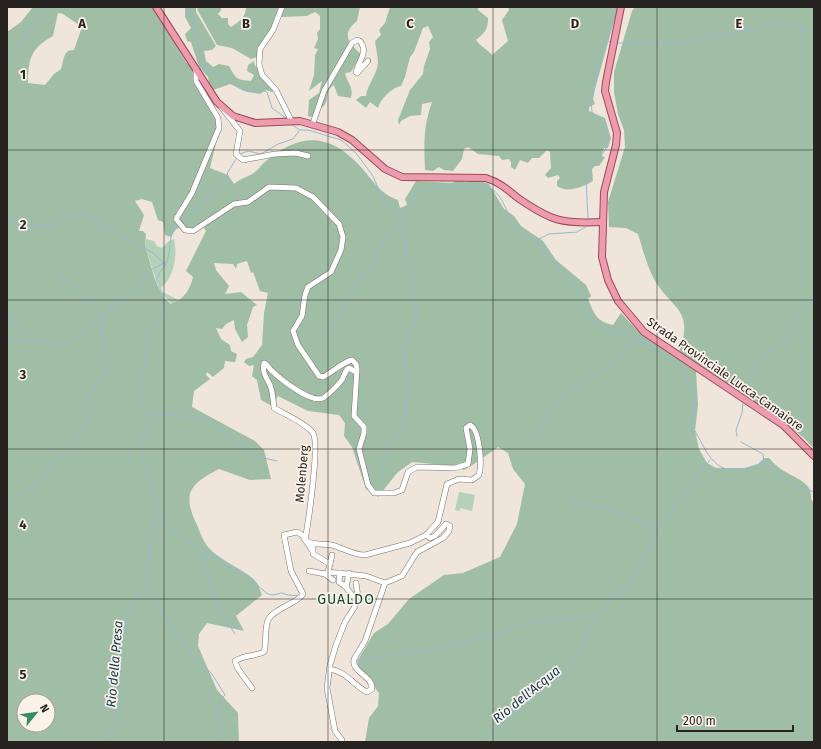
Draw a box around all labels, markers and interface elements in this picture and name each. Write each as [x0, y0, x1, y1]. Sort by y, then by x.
text: A [77, 16, 86, 31]
text: B [242, 16, 250, 31]
text: C [406, 16, 414, 31]
text: D [571, 16, 580, 31]
text: E [736, 16, 743, 31]
text: 1 [20, 67, 26, 82]
text: 2 [20, 217, 27, 232]
street label: Strada Provinciale Lucca-Camaiore [644, 314, 806, 434]
text: 3 [19, 367, 27, 382]
street label: Molenberg [293, 444, 312, 503]
text: 4 [19, 517, 27, 532]
district label: GUALDO [317, 591, 375, 608]
water label: Rio della Presa [103, 620, 126, 708]
water label: Rio dell'Acqua [490, 663, 563, 726]
text: 5 [20, 667, 27, 682]
north arrow [16, 693, 56, 733]
text: N [37, 702, 52, 715]
scale bar [677, 707, 793, 733]
text: 200 m [683, 714, 716, 728]

